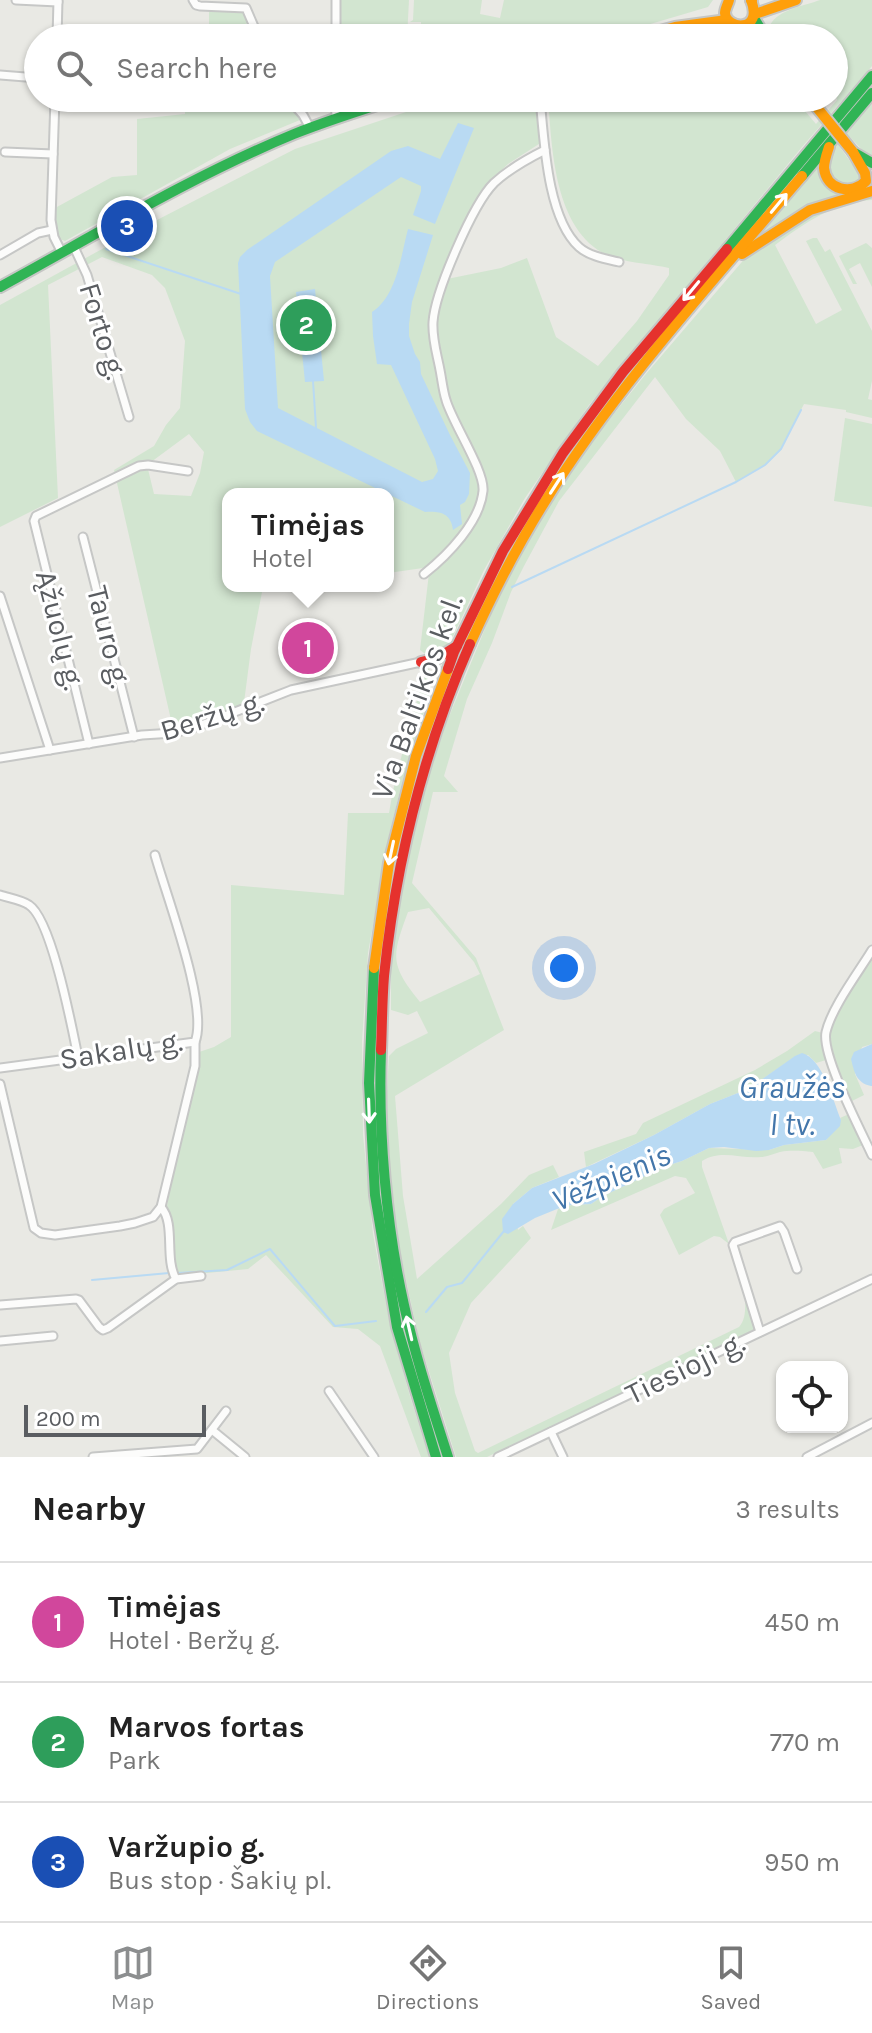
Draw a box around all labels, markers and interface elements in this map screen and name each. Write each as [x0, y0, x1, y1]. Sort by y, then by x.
search box [24, 24, 848, 112]
icon: search [52, 46, 96, 90]
text: Search here [116, 50, 277, 86]
one-way arrow [770, 193, 788, 214]
pin: 3 [101, 196, 153, 256]
street label: Forto g. [71, 278, 135, 384]
one-way arrow [682, 280, 700, 301]
pin: 2 [280, 295, 332, 355]
one-way arrow [549, 472, 565, 495]
popup [222, 488, 394, 592]
text: Timėjas [251, 507, 365, 543]
text: Hotel [251, 543, 313, 574]
street label: Ąžuolų g. [28, 566, 92, 694]
street label: Tauro g. [79, 582, 139, 692]
street label: Via Baltikos kel. [363, 590, 471, 804]
pin: 1 [282, 618, 334, 678]
street label: Beržų g. [156, 683, 268, 749]
one-way arrow [383, 840, 398, 865]
your location [544, 948, 584, 988]
street label: Sakalų g. [57, 1023, 185, 1077]
water label: Graužės I tv. [739, 1069, 845, 1143]
one-way arrow [361, 1097, 376, 1124]
water label: Vėžpienis [546, 1136, 676, 1219]
one-way arrow [401, 1316, 416, 1342]
street label: Tiesioji g. [619, 1324, 751, 1412]
map controls [776, 1361, 848, 1433]
button: locate [776, 1361, 848, 1433]
scale bar [24, 1401, 206, 1437]
text: 200 m [36, 1406, 101, 1432]
text: Nearby [32, 1489, 146, 1529]
text: 3 results [736, 1494, 840, 1525]
text: Timėjas [108, 1589, 222, 1625]
text: 1 [53, 1607, 63, 1638]
text: 450 m [765, 1607, 840, 1638]
text: Hotel · Beržų g. [108, 1625, 279, 1656]
text: Marvos fortas [108, 1709, 305, 1745]
text: 2 [50, 1727, 66, 1758]
text: 770 m [770, 1727, 840, 1758]
text: Park [108, 1745, 161, 1776]
text: Varžupio g. [108, 1829, 264, 1865]
text: 3 [50, 1847, 66, 1878]
text: 950 m [764, 1847, 840, 1878]
text: Bus stop · Šakių pl. [108, 1865, 331, 1896]
tab: Map [111, 1941, 155, 2015]
tab: Directions [376, 1941, 479, 2015]
tab: Saved [701, 1941, 761, 2015]

